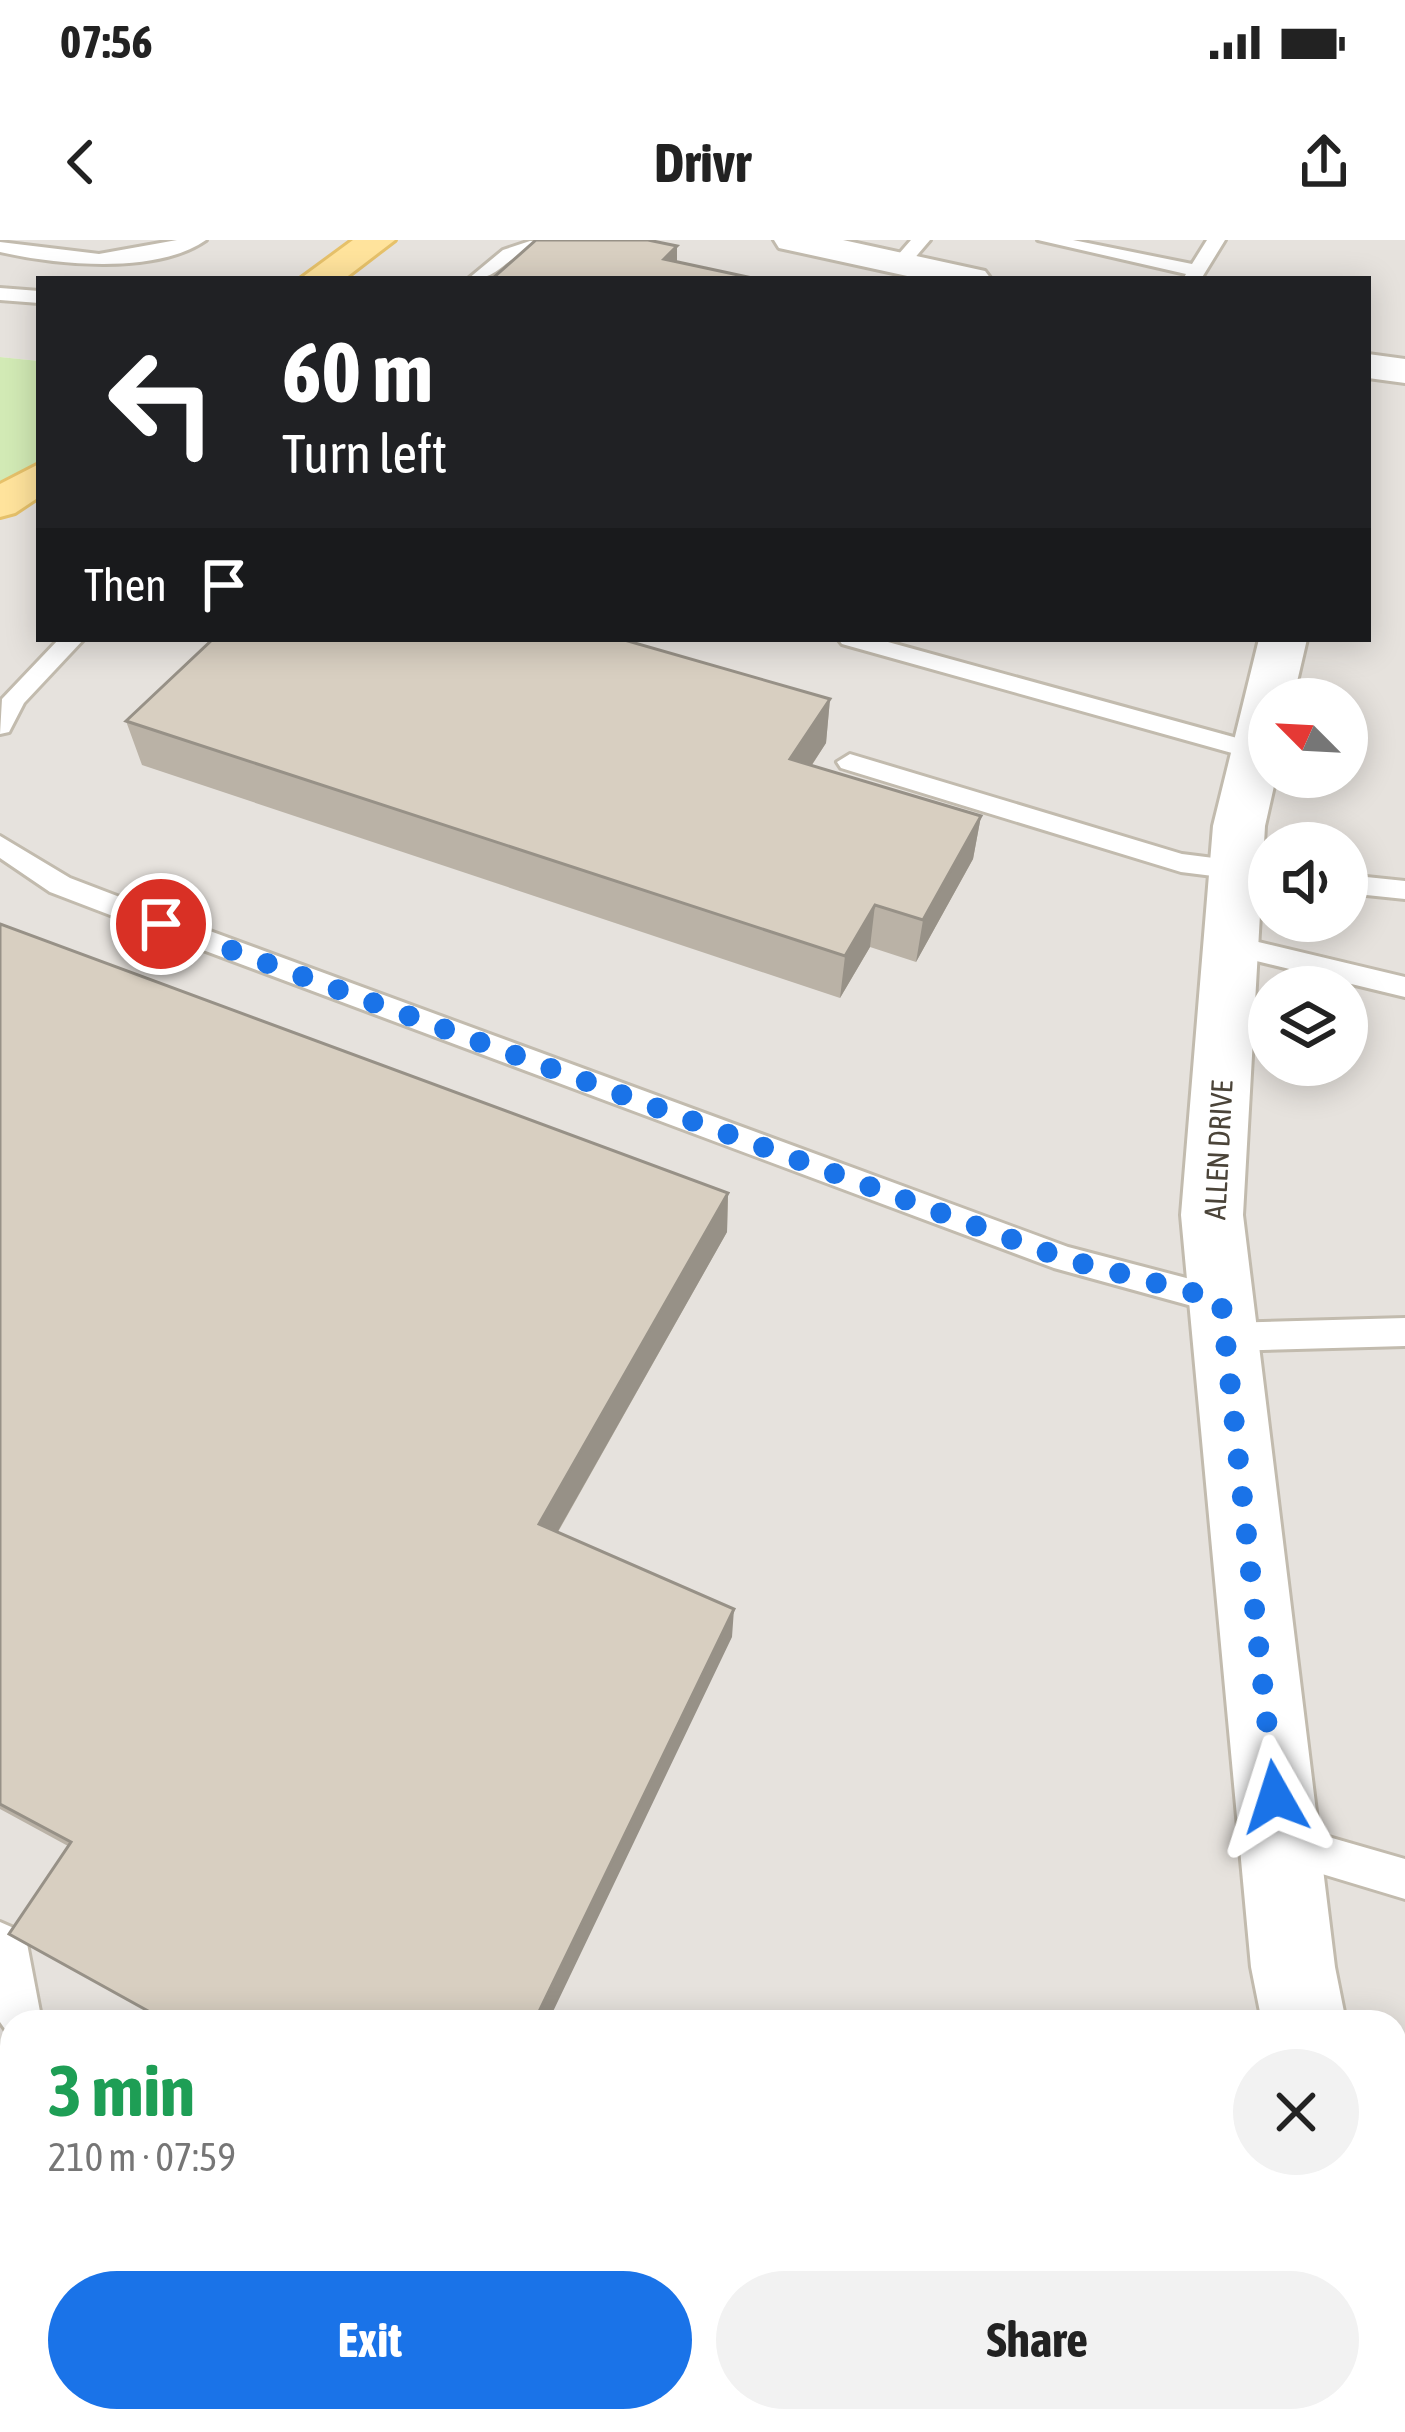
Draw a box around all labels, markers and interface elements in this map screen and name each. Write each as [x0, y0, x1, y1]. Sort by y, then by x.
text: 07:56 [60, 16, 153, 68]
icon: back [48, 129, 114, 195]
icon: share [1291, 129, 1357, 195]
text: Drivr [654, 132, 751, 193]
icon: left [84, 324, 240, 480]
text: 60 m [282, 324, 433, 420]
text: Turn left [282, 423, 447, 484]
icon: arrive [191, 552, 257, 618]
text: Then [84, 559, 167, 611]
north arrow [1248, 678, 1368, 798]
map controls [1248, 678, 1368, 1086]
button: sound [1248, 822, 1368, 942]
pin [110, 873, 212, 975]
icon: arrive [128, 891, 194, 957]
button: layers [1248, 966, 1368, 1086]
street label: ALLEN DRIVE [1197, 1079, 1239, 1220]
position arrow [1212, 1734, 1338, 1860]
text: 3 min [48, 2049, 195, 2131]
button: close [1233, 2049, 1359, 2175]
text: 210 m · 07:59 [48, 2135, 236, 2179]
button: Exit [48, 2271, 692, 2409]
button: Share [716, 2271, 1359, 2409]

